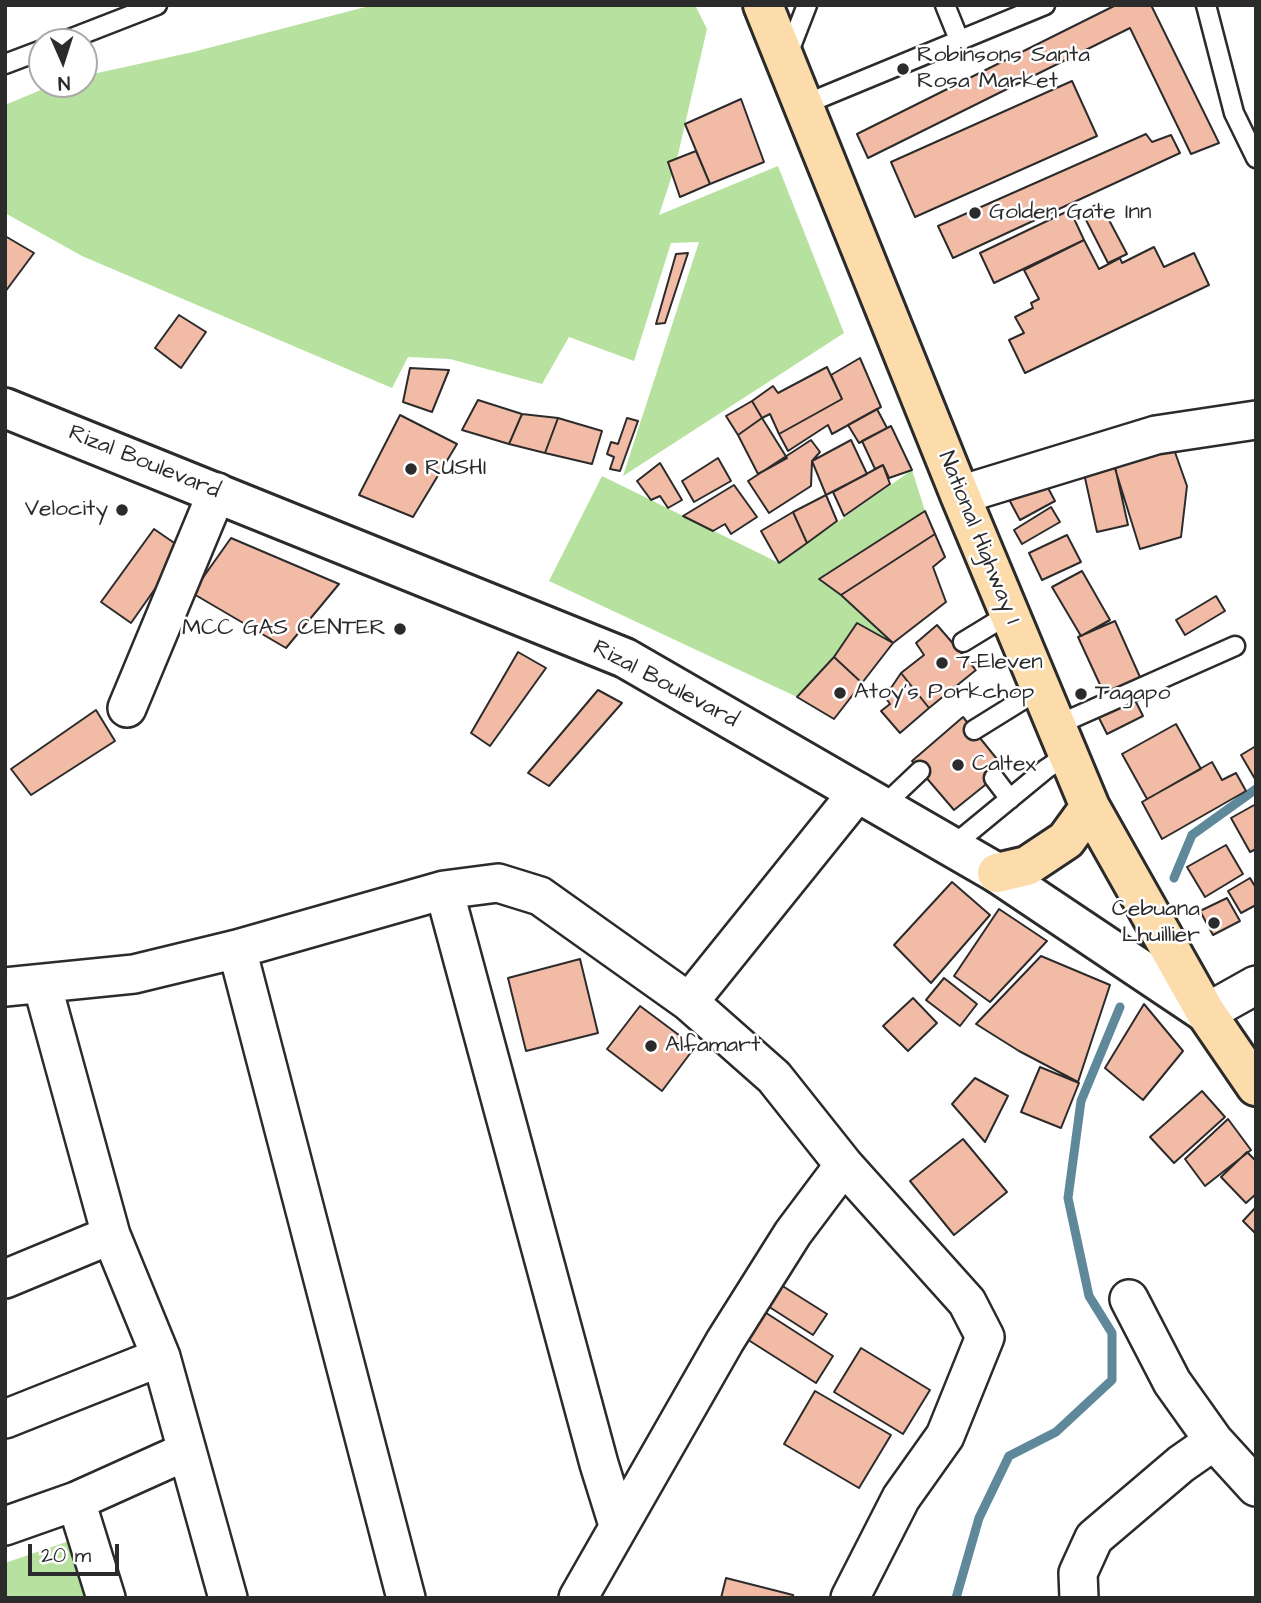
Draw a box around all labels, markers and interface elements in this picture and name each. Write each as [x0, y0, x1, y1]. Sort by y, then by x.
north arrow [28, 28, 98, 98]
place label: Robinsons Santa Rosa Market [917, 42, 1090, 96]
marker: Robinsons Santa Rosa Market [895, 61, 911, 77]
text: N [57, 69, 71, 96]
place label: Golden Gate Inn [989, 199, 1151, 227]
marker: Golden Gate Inn [967, 205, 983, 221]
street label: Rizal Boulevard [64, 420, 224, 506]
street label: National Highway 1 [931, 448, 1025, 628]
place label: RUSHI [425, 455, 486, 483]
marker: RUSHI [403, 461, 419, 477]
place label: Velocity [25, 496, 108, 524]
marker: Velocity [114, 502, 130, 518]
place label: MCC GAS CENTER [182, 615, 386, 643]
marker: MCC GAS CENTER [392, 621, 408, 637]
street label: Rizal Boulevard [587, 635, 743, 735]
place label: 7-Eleven [956, 649, 1043, 677]
marker: 7-Eleven [934, 655, 950, 671]
place label: Atoy's Porkchop [854, 679, 1034, 707]
place label: Tagapo [1095, 680, 1170, 708]
marker: Atoy's Porkchop [832, 685, 848, 701]
marker: Tagapo [1073, 686, 1089, 702]
place label: Caltex [972, 751, 1036, 779]
marker: Caltex [950, 757, 966, 773]
place label: Cebuana Lhuillier [1112, 896, 1200, 950]
marker: Cebuana Lhuillier [1206, 915, 1222, 931]
place label: Alfamart [665, 1032, 760, 1060]
marker: Alfamart [643, 1038, 659, 1054]
scale bar [32, 1530, 122, 1574]
text: 20 m [41, 1541, 91, 1570]

